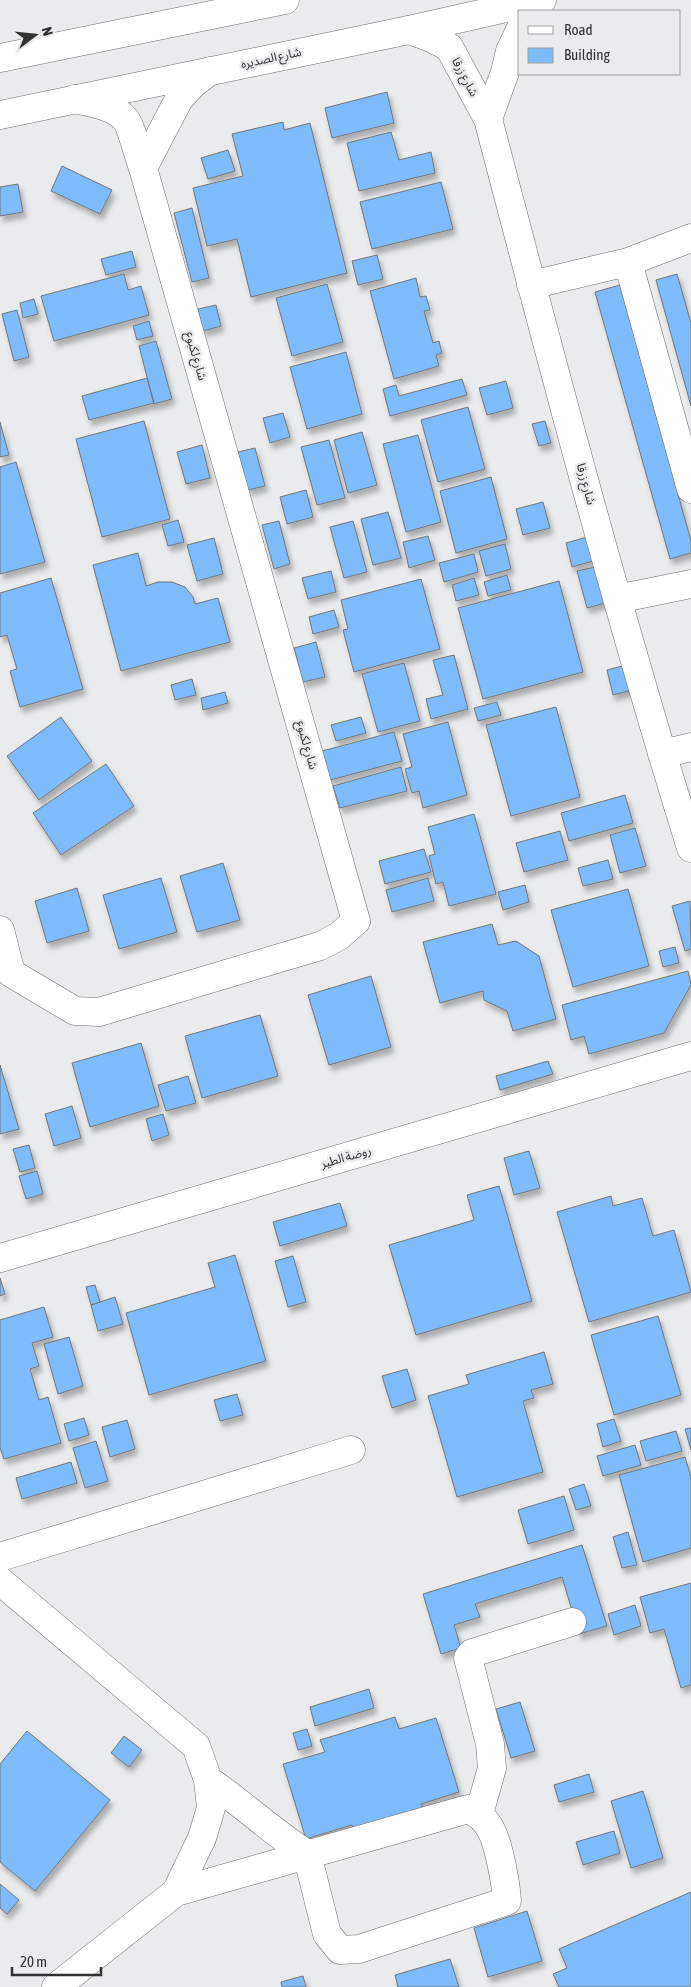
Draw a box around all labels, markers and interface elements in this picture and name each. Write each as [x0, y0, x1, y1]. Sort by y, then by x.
north arrow [10, 10, 60, 60]
legend [518, 10, 681, 75]
text: Road [564, 21, 593, 38]
text: N [39, 25, 56, 38]
street label: شارع الصديره [239, 45, 303, 73]
text: Building [564, 46, 610, 63]
street label: شارع زرقا [447, 55, 481, 100]
street label: شارع لكبوع [180, 330, 210, 383]
street label: شارع زرقا [572, 462, 598, 507]
street label: شارع لكبوع [291, 719, 321, 772]
street label: روضة الطير [318, 1143, 373, 1171]
scale bar [12, 1944, 101, 1976]
text: 20 m [20, 1953, 47, 1970]

